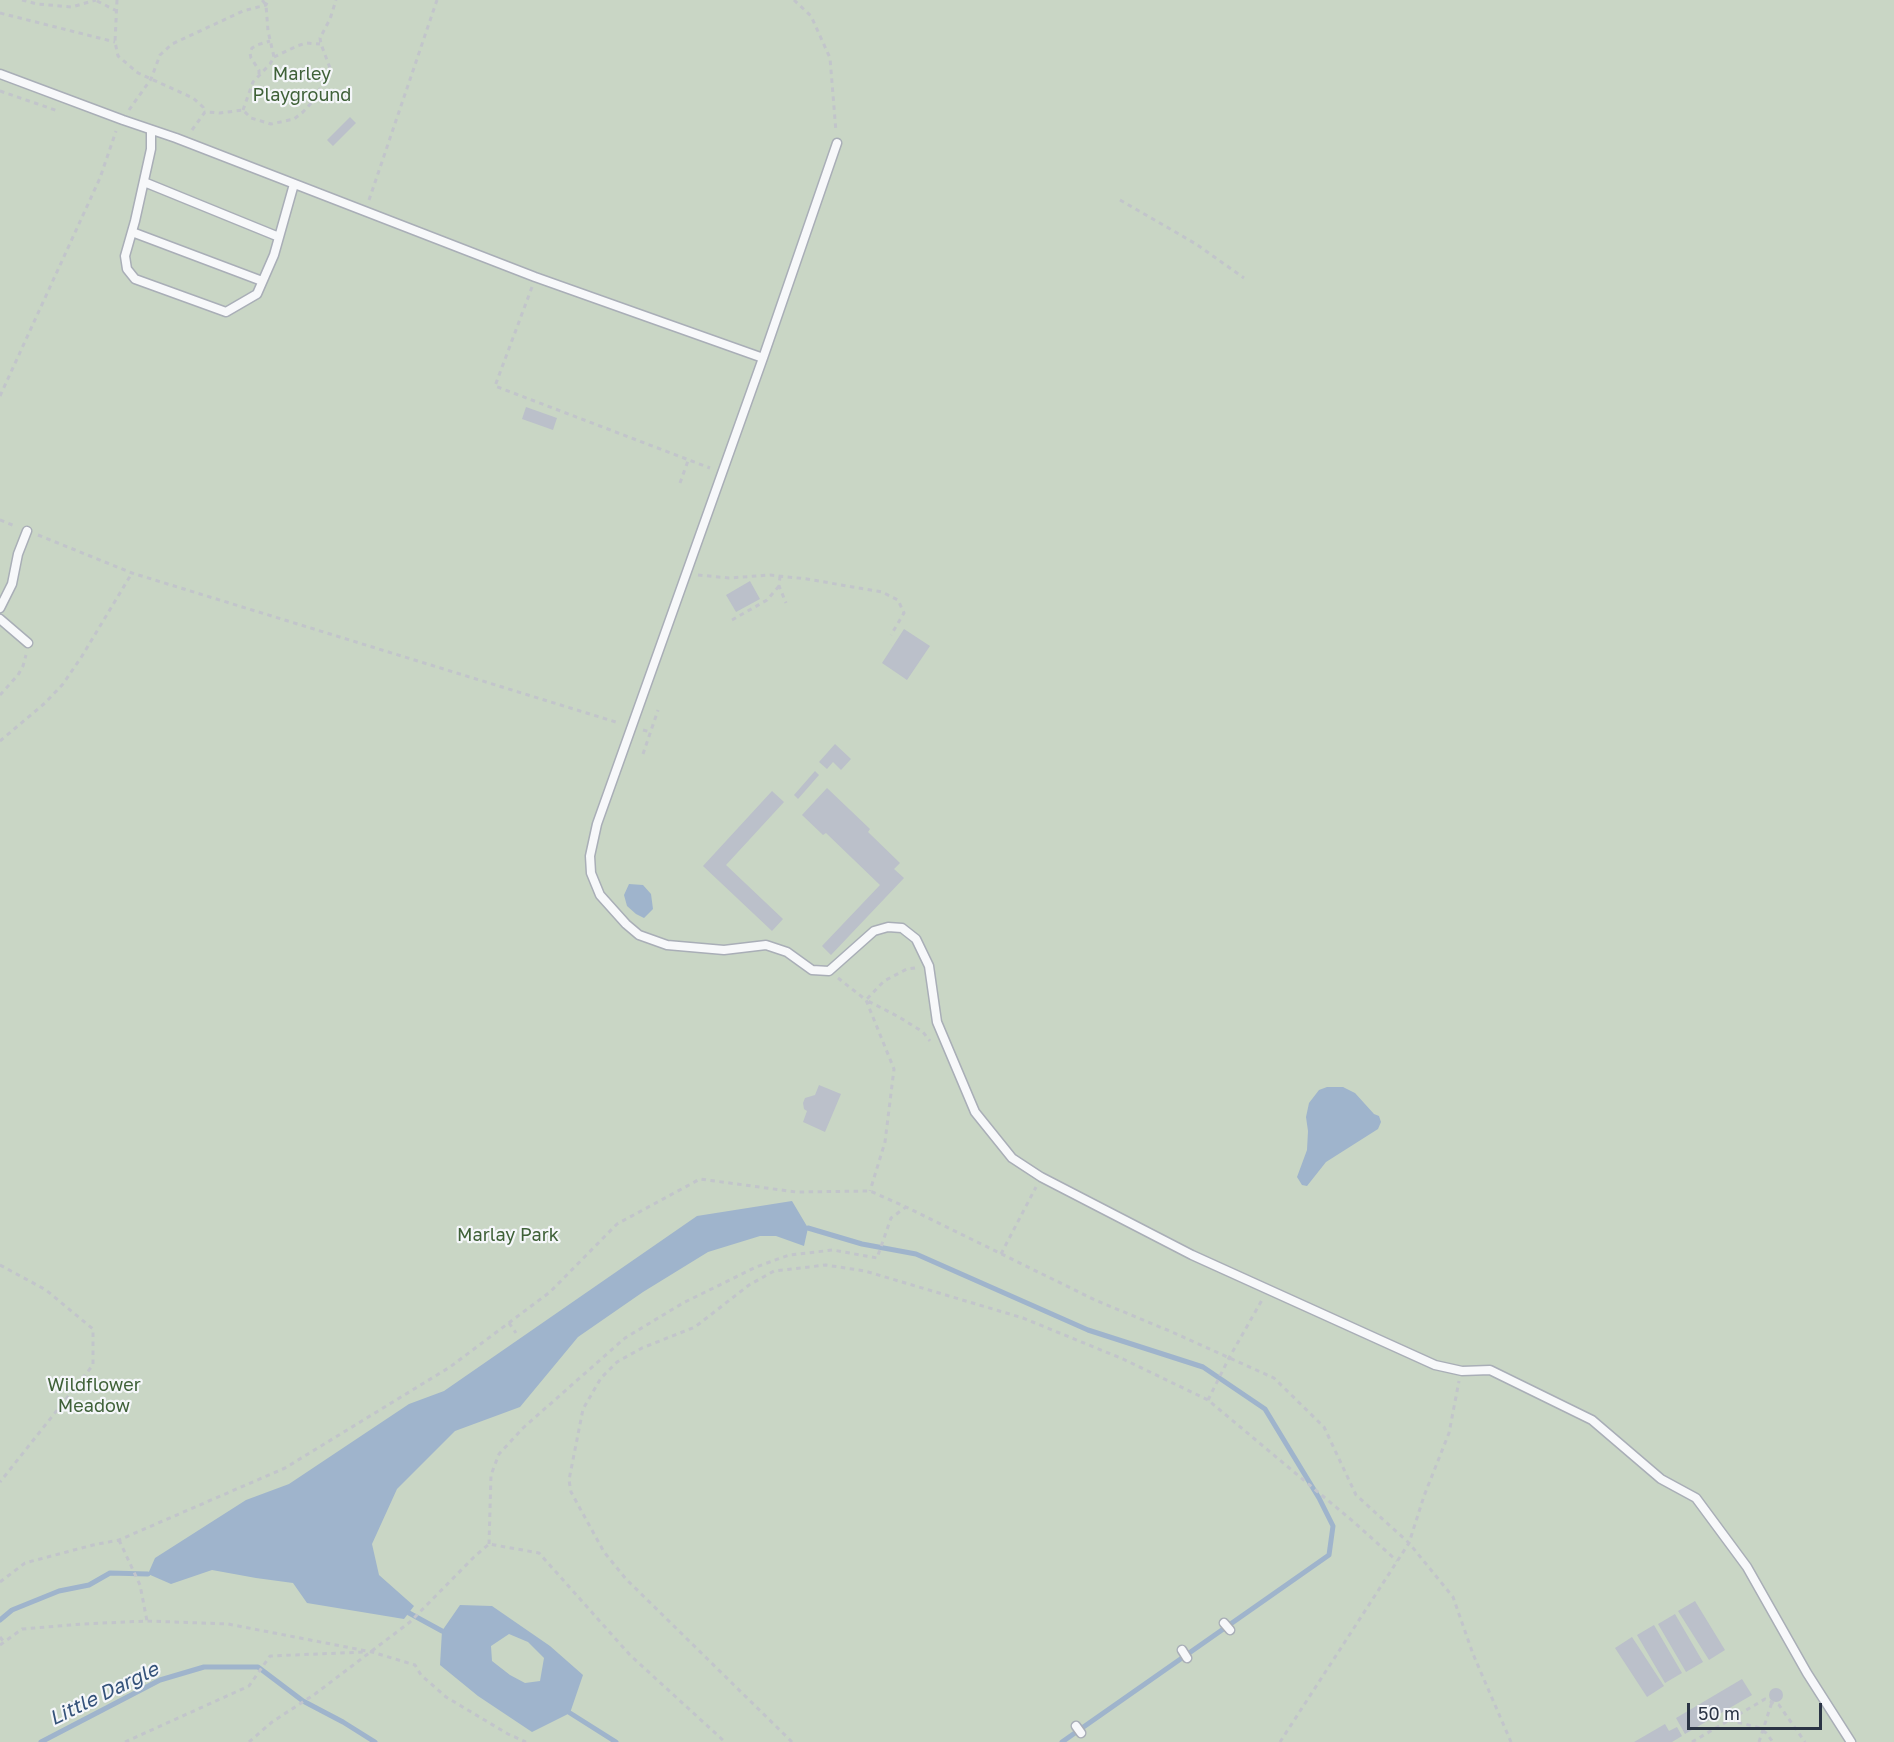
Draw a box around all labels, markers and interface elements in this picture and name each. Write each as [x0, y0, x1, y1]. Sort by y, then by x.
park label: Marley Playground [253, 63, 351, 106]
park label: Marlay Park [457, 1224, 559, 1246]
park label: Wildflower Meadow [47, 1374, 141, 1416]
water label: Little Dargle [46, 1657, 162, 1731]
scale bar [1690, 1691, 1825, 1729]
text: 50 m [1698, 1702, 1740, 1724]

